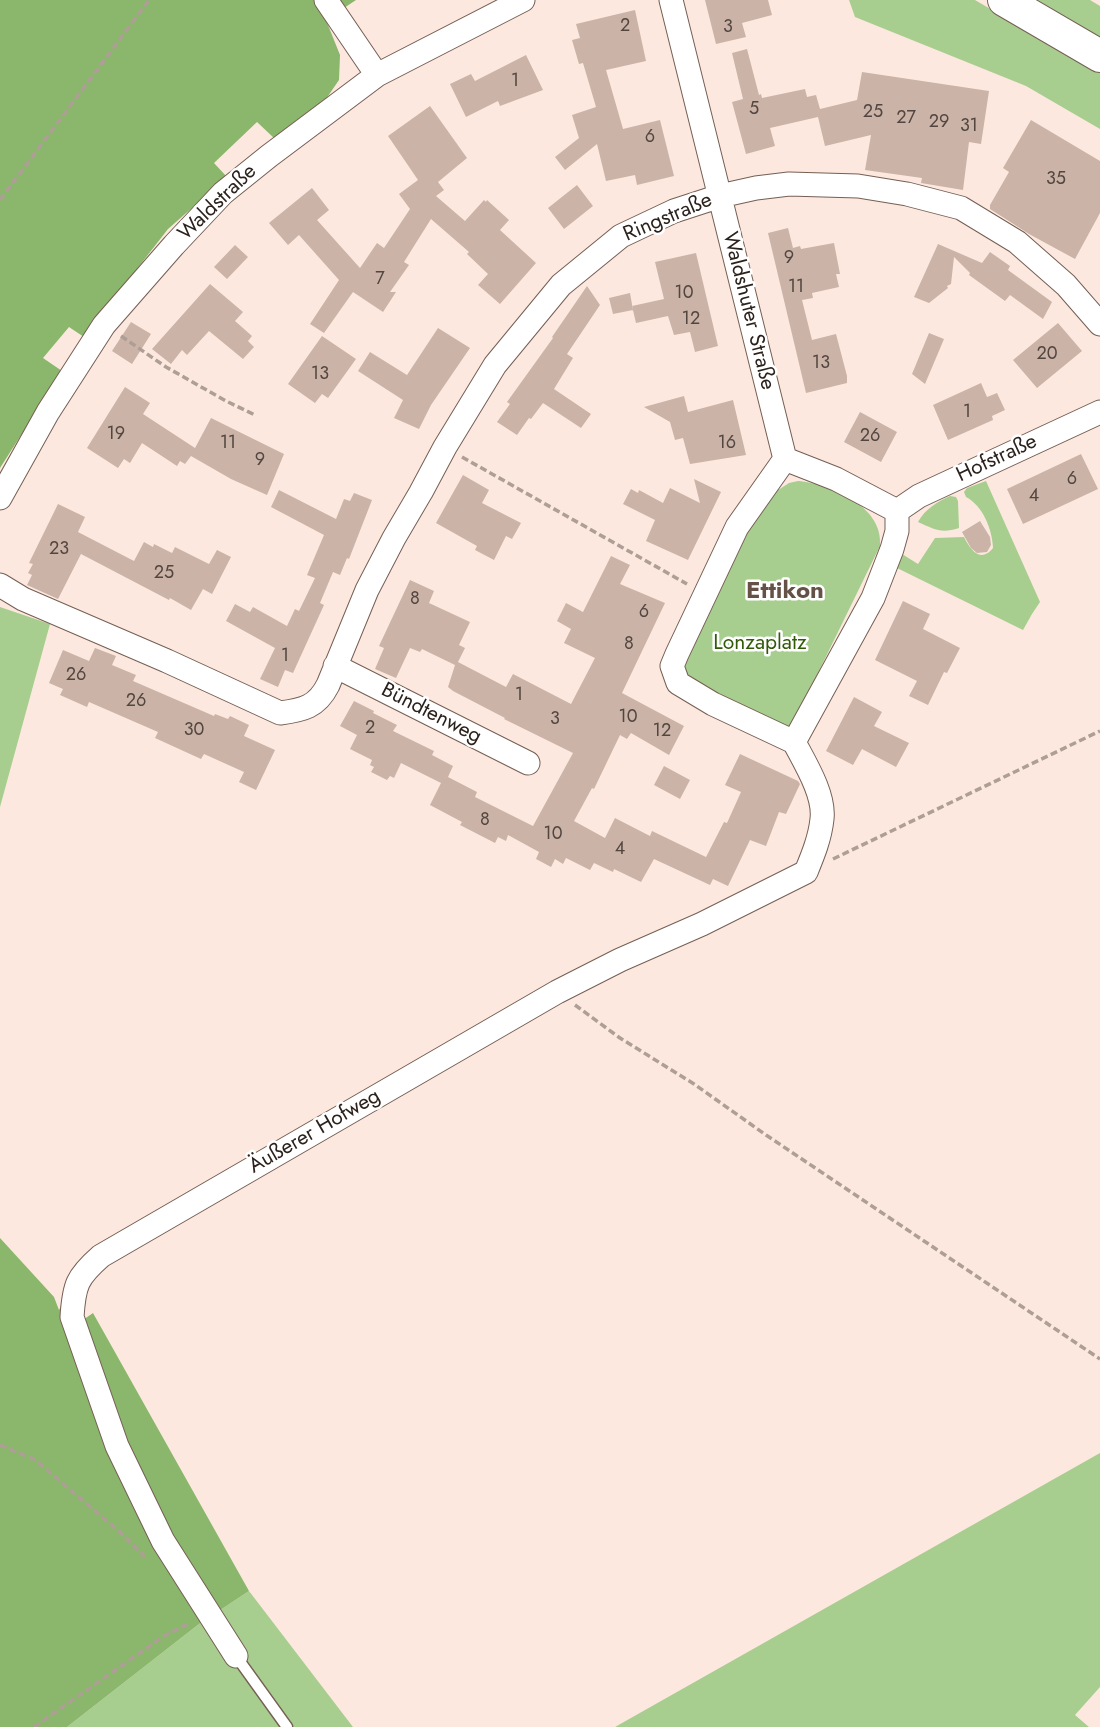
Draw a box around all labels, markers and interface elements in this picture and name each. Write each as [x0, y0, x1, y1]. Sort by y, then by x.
house number: 2 [620, 16, 630, 38]
house number: 3 [723, 17, 733, 39]
house number: 1 [511, 71, 519, 93]
house number: 5 [749, 99, 759, 121]
house number: 25 [863, 102, 883, 124]
house number: 27 [896, 108, 916, 130]
house number: 29 [929, 112, 949, 134]
house number: 31 [960, 116, 978, 138]
house number: 6 [645, 127, 655, 149]
street label: Waldstraße [174, 160, 262, 246]
house number: 35 [1046, 169, 1066, 191]
street label: Ringstraße [620, 188, 716, 248]
street label: Waldshuter Straße [716, 229, 780, 393]
house number: 9 [784, 248, 794, 270]
house number: 7 [375, 269, 385, 291]
house number: 11 [788, 277, 804, 299]
house number: 10 [675, 283, 693, 305]
house number: 12 [682, 309, 700, 331]
house number: 20 [1036, 344, 1058, 366]
house number: 13 [812, 353, 830, 375]
house number: 13 [311, 364, 329, 386]
house number: 1 [963, 402, 971, 424]
house number: 19 [107, 424, 125, 446]
house number: 26 [860, 426, 880, 448]
street label: Hofstraße [953, 429, 1041, 489]
house number: 11 [220, 433, 236, 455]
house number: 16 [718, 433, 736, 455]
house number: 9 [255, 450, 265, 472]
house number: 6 [1067, 469, 1077, 491]
house number: 4 [1029, 486, 1039, 508]
house number: 23 [49, 539, 69, 561]
house number: 25 [154, 563, 174, 585]
district label: Ettikon [746, 578, 824, 606]
house number: 8 [410, 589, 420, 611]
house number: 6 [639, 602, 649, 624]
park label: Lonzaplatz [713, 631, 807, 657]
house number: 8 [624, 634, 634, 656]
house number: 1 [281, 646, 289, 668]
house number: 26 [66, 665, 86, 687]
street label: Bündtenweg [377, 678, 485, 750]
house number: 1 [515, 685, 523, 707]
house number: 26 [126, 691, 146, 713]
house number: 10 [619, 707, 637, 729]
house number: 3 [550, 709, 560, 731]
house number: 2 [365, 718, 375, 740]
house number: 30 [184, 720, 204, 742]
house number: 12 [653, 721, 671, 743]
house number: 8 [480, 810, 490, 832]
house number: 10 [544, 824, 562, 846]
house number: 4 [615, 839, 625, 861]
street label: Äußerer Hofweg [245, 1084, 385, 1180]

